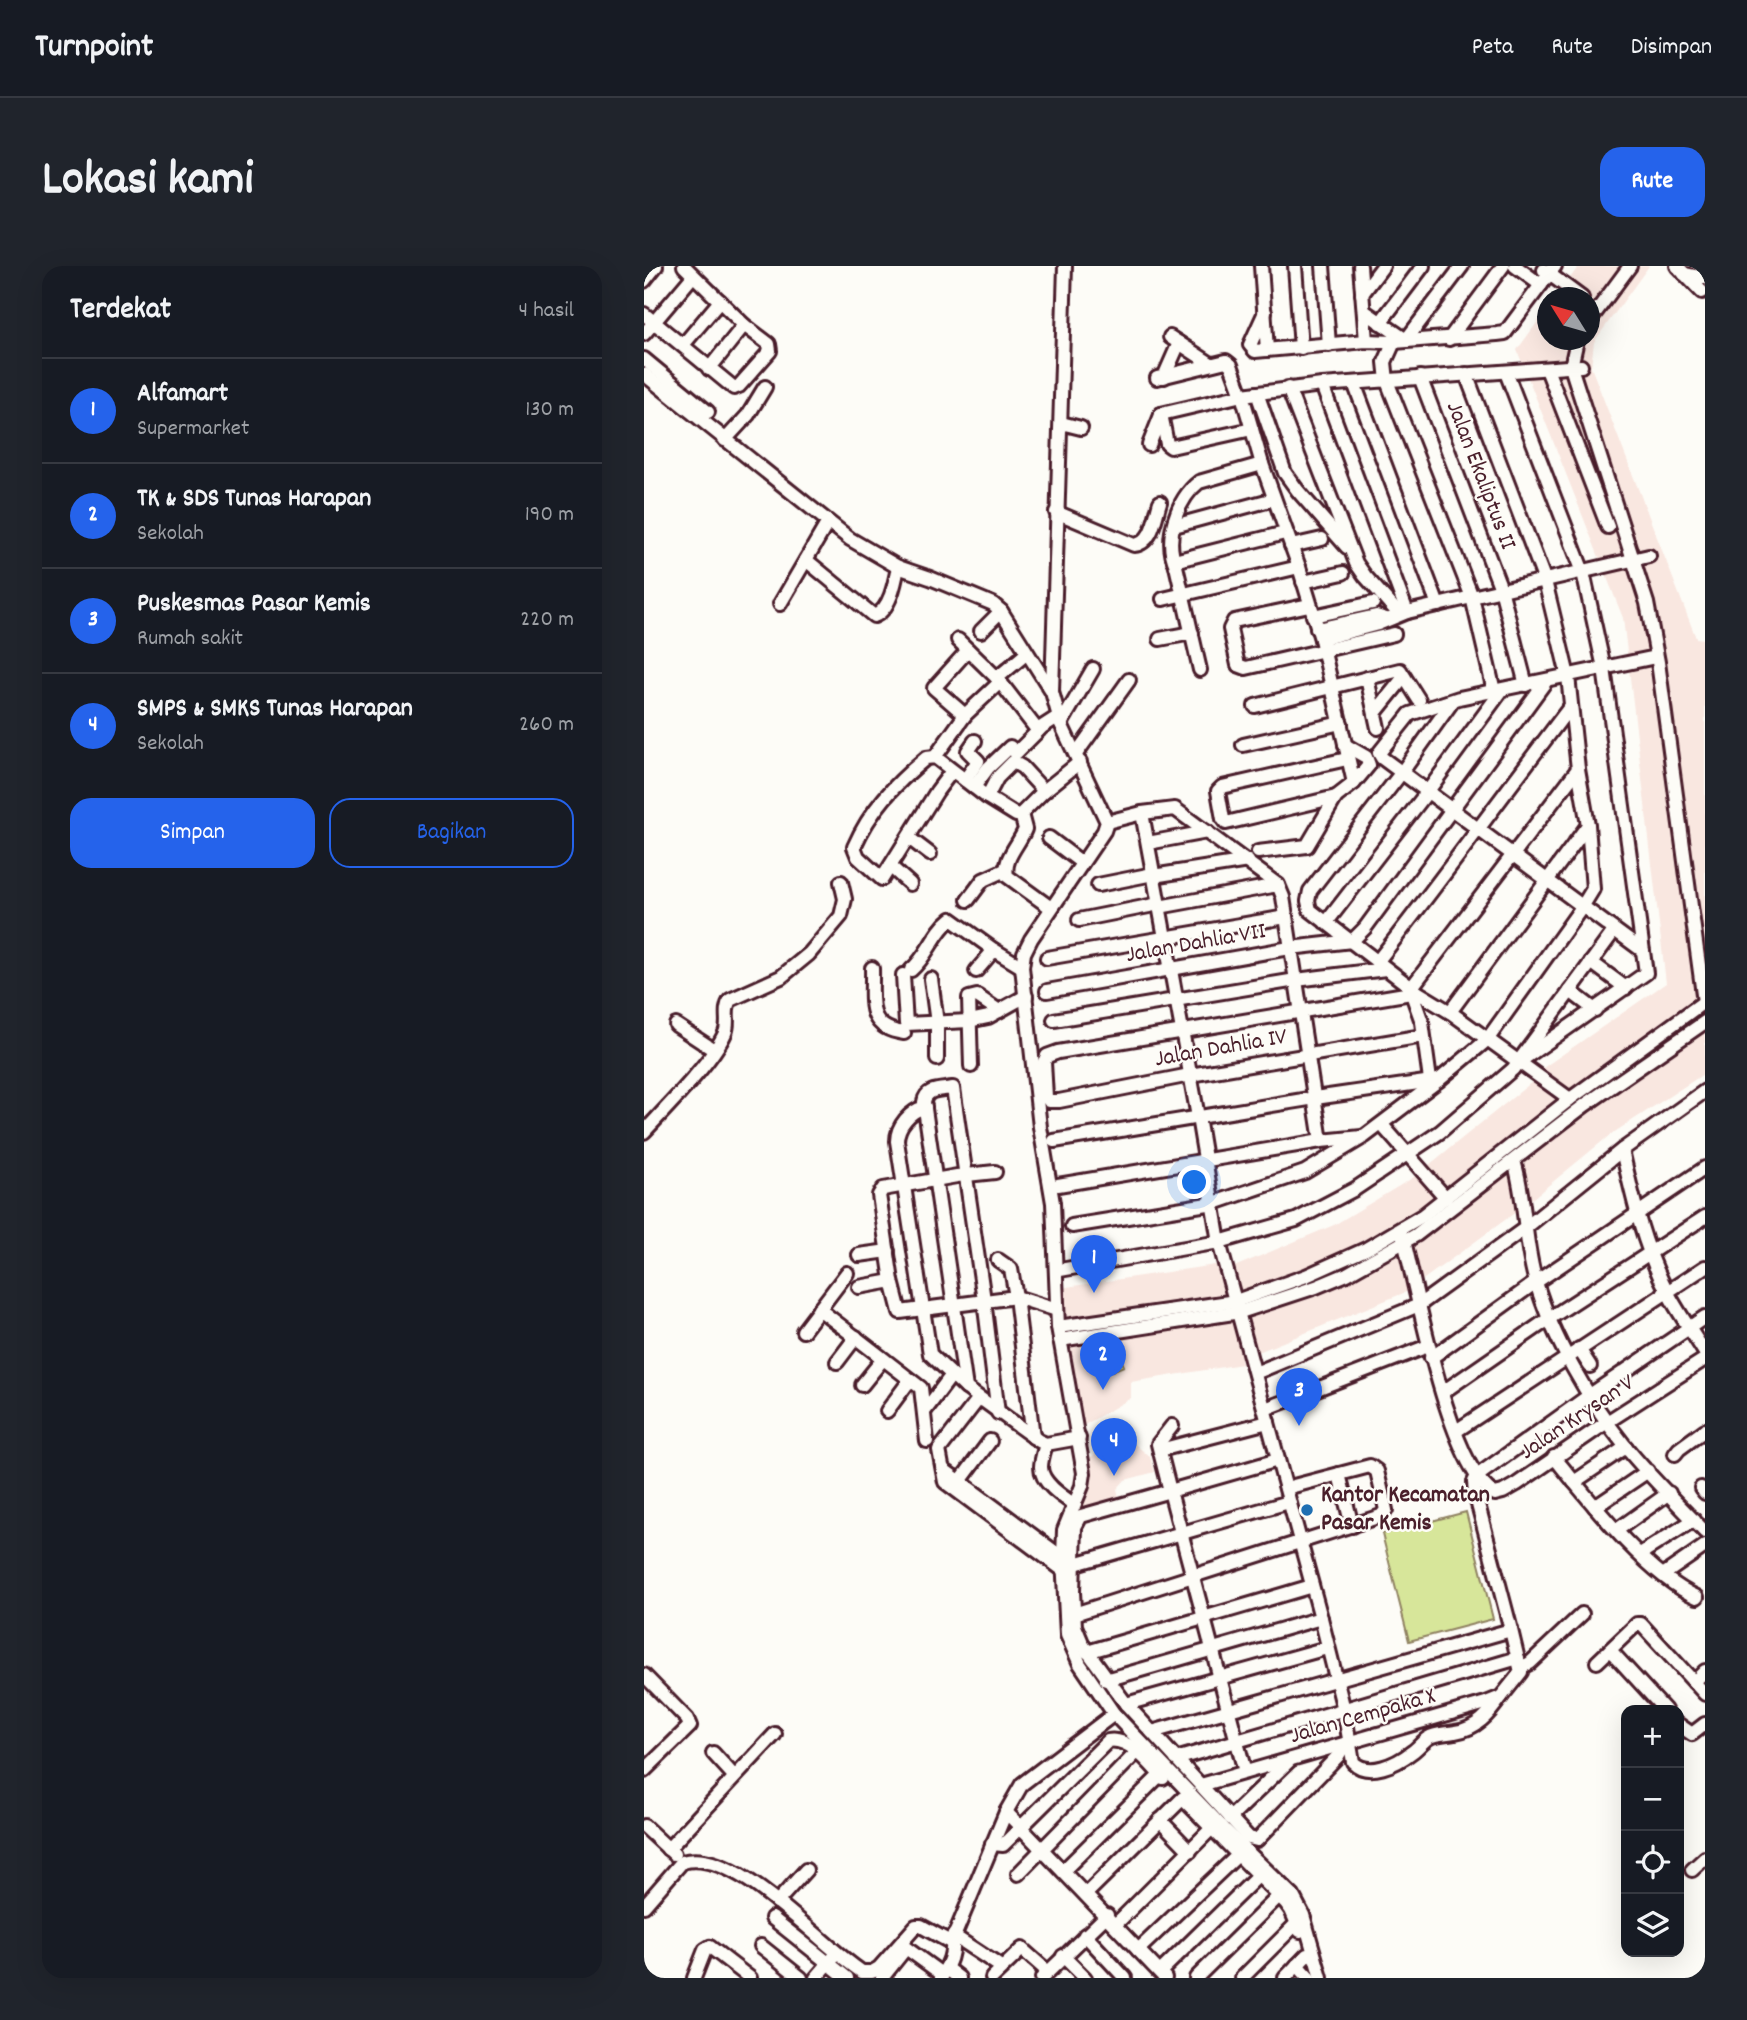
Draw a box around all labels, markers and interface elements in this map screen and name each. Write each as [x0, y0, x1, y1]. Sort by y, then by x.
text: Turnpoint [35, 25, 153, 72]
text: Peta [1472, 31, 1513, 65]
text: Rute [1551, 31, 1593, 65]
text: Disimpan [1631, 31, 1712, 65]
text: Lokasi kami [42, 147, 253, 217]
button: Rute [1600, 147, 1705, 217]
north arrow [1537, 287, 1600, 350]
text: Terdekat [70, 290, 171, 333]
text: 4 hasil [519, 295, 574, 328]
text: Alfamart [137, 376, 228, 413]
text: 1 [90, 394, 96, 427]
text: 130 m [525, 394, 574, 427]
street label: Jalan Ekaliptus II [1436, 397, 1524, 556]
text: Supermarket [137, 413, 249, 446]
text: TK & SDS Tunas Harapan [137, 481, 371, 518]
text: 2 [88, 499, 98, 532]
text: 190 m [525, 499, 574, 532]
text: Sekolah [137, 518, 204, 551]
text: Puskesmas Pasar Kemis [137, 586, 371, 623]
text: 3 [88, 604, 98, 637]
text: 220 m [520, 604, 574, 637]
text: Rumah sakit [137, 623, 243, 656]
text: SMPS & SMKS Tunas Harapan [137, 691, 413, 728]
text: 4 [88, 709, 98, 742]
text: 260 m [519, 709, 574, 742]
text: Sekolah [137, 728, 204, 761]
button: Simpan [70, 798, 315, 868]
button: Bagikan [329, 798, 574, 868]
street label: Jalan Dahlia VII [1123, 915, 1269, 973]
street label: Jalan Dahlia IV [1152, 1021, 1290, 1077]
your location [1177, 1165, 1211, 1199]
pin: 1 [1071, 1235, 1117, 1293]
pin: 2 [1080, 1332, 1126, 1390]
street label: Jalan Krysan V [1513, 1367, 1643, 1469]
pin: 3 [1276, 1368, 1322, 1426]
pin: 4 [1091, 1418, 1137, 1476]
place label: Kantor Kecamatan Pasar Kemis [1321, 1479, 1490, 1541]
marker: Kantor Kecamatan Pasar Kemis [1299, 1502, 1315, 1518]
street label: Jalan Cempaka X [1286, 1680, 1440, 1754]
map controls [1621, 1705, 1684, 1957]
button: + [1621, 1705, 1684, 1768]
button: − [1621, 1768, 1684, 1831]
button: locate [1621, 1831, 1684, 1894]
button: layers [1621, 1894, 1684, 1957]

